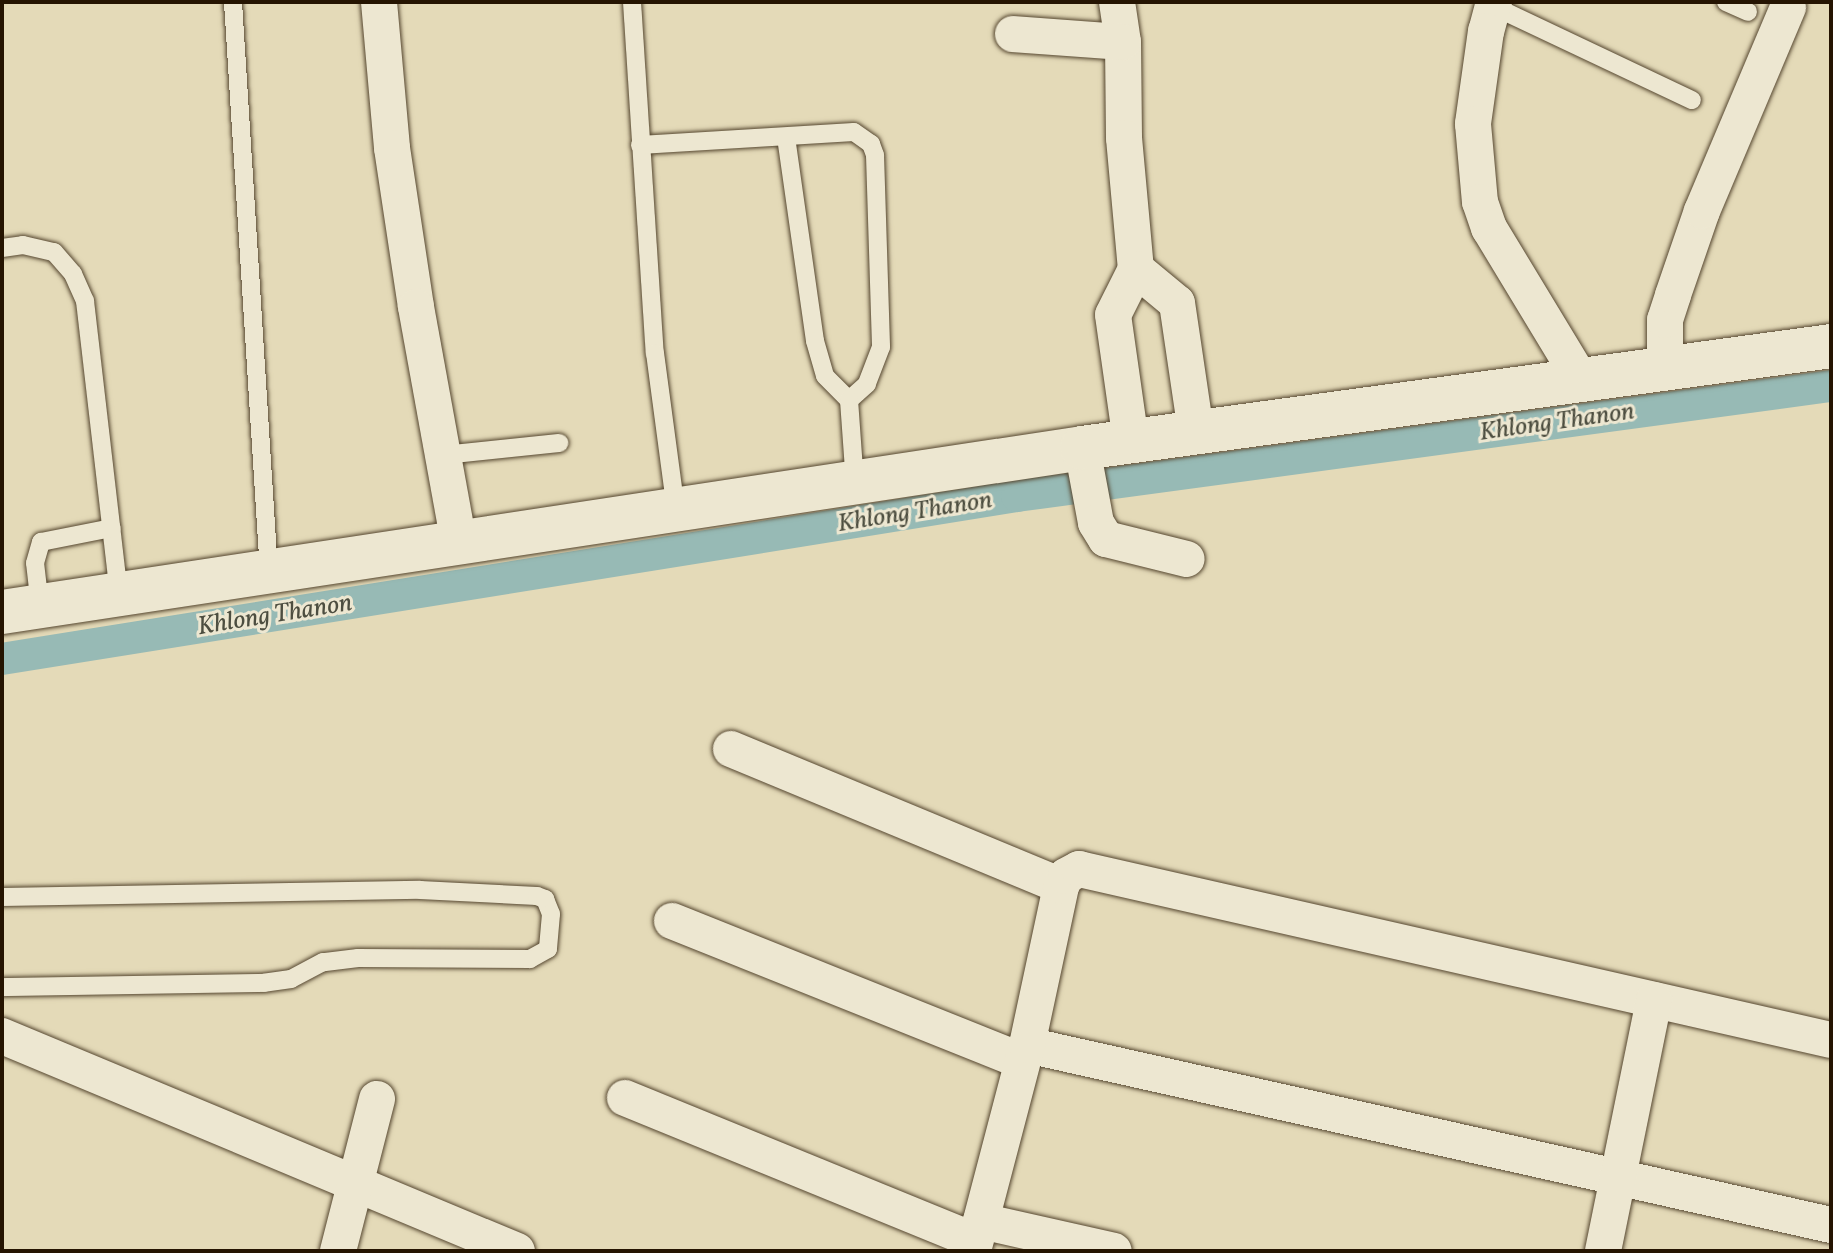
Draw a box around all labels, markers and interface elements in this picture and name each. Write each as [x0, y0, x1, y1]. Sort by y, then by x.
water label: Khlong Thanon [1477, 397, 1637, 449]
water label: Khlong Thanon [835, 485, 995, 541]
water label: Khlong Thanon [195, 588, 355, 644]

